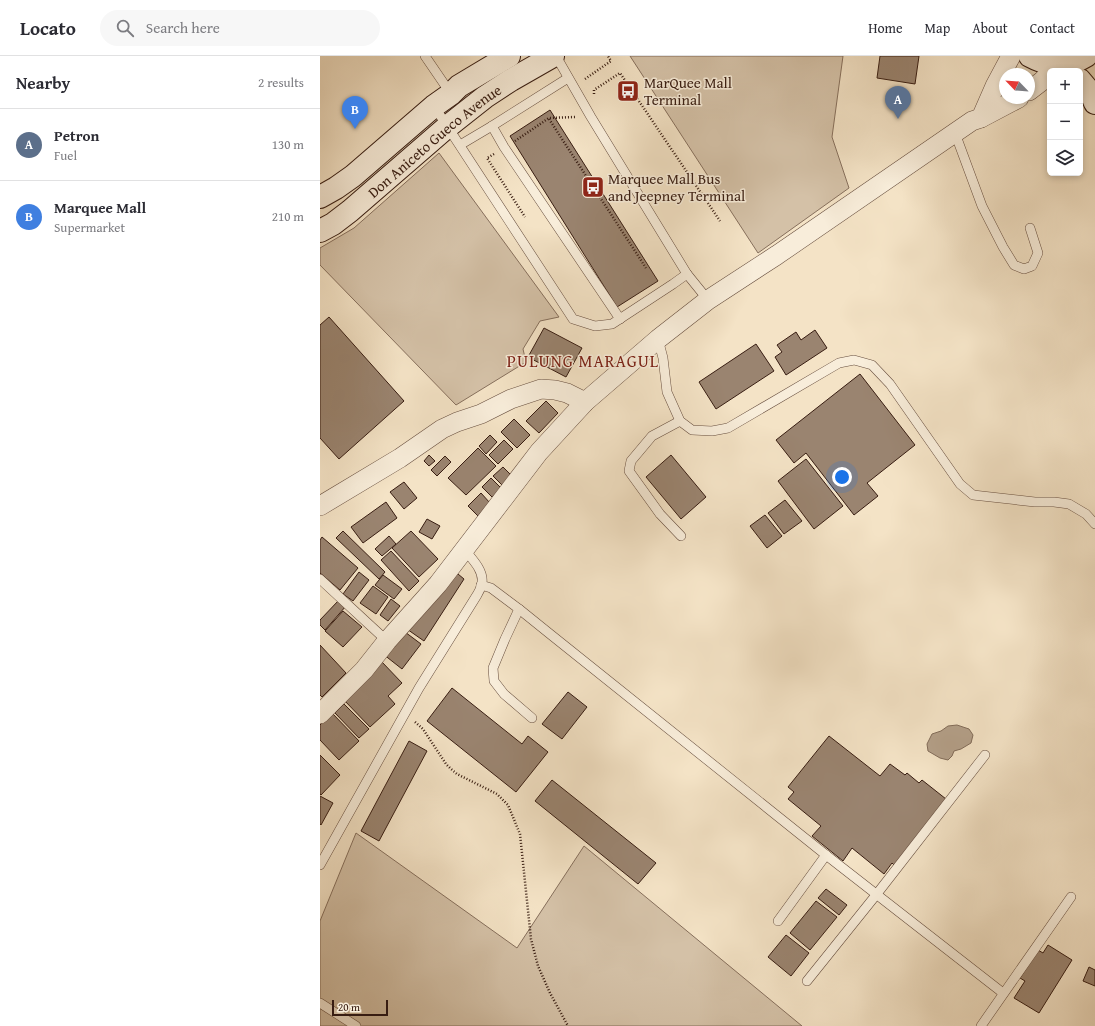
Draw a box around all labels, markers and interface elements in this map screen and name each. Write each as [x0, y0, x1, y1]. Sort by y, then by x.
search box [100, 10, 380, 46]
text: Locato [20, 14, 76, 42]
icon: search [114, 17, 136, 39]
text: Search here [146, 17, 220, 38]
text: Home [868, 18, 903, 38]
text: Map [925, 18, 950, 38]
text: About [972, 18, 1008, 38]
text: Contact [1030, 18, 1075, 38]
north arrow [999, 68, 1035, 104]
map controls [1047, 68, 1083, 176]
button: + [1047, 68, 1083, 104]
text: Nearby [16, 70, 70, 95]
place label: MarQuee Mall Terminal [644, 72, 732, 110]
text: 2 results [258, 73, 304, 92]
bus stop icon: MarQuee Mall Terminal [615, 78, 641, 104]
street label: Don Aniceto Gueco Avenue [363, 79, 505, 202]
pin: A [885, 86, 911, 119]
pin: B [342, 96, 368, 129]
button: − [1047, 104, 1083, 140]
text: Petron [54, 125, 99, 146]
text: A [25, 135, 33, 154]
text: 130 m [272, 135, 304, 154]
button: layers [1047, 140, 1083, 176]
text: Fuel [54, 146, 77, 165]
place label: Marquee Mall Bus and Jeepney Terminal [608, 168, 745, 206]
bus stop icon: Marquee Mall Bus and Jeepney Terminal [580, 174, 606, 200]
text: Marquee Mall [54, 197, 146, 218]
text: B [25, 207, 33, 226]
text: 210 m [272, 207, 304, 226]
text: Supermarket [54, 218, 125, 237]
district label: PULUNG MARAGUL [507, 348, 659, 373]
your location [832, 467, 852, 487]
scale bar [332, 998, 388, 1017]
text: 20 m [338, 999, 360, 1015]

